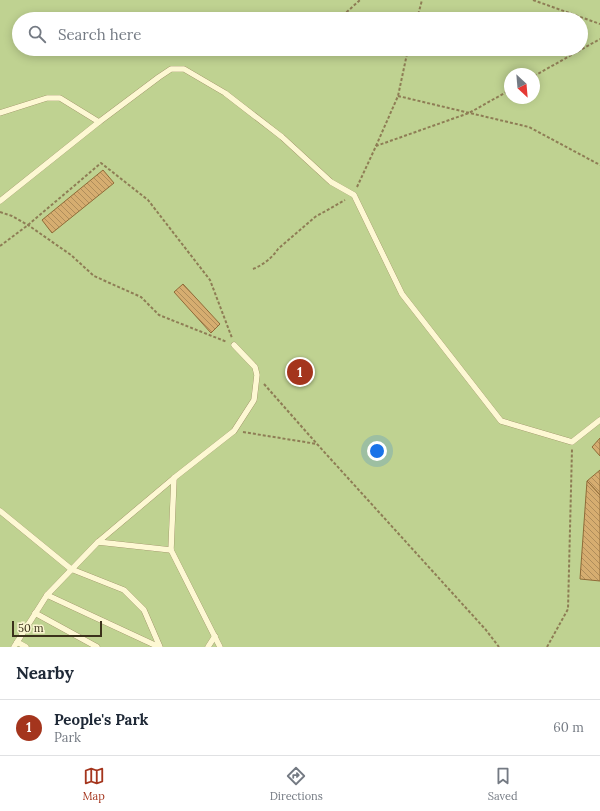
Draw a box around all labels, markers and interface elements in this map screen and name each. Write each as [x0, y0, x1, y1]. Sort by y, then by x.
search box [12, 12, 588, 56]
icon: search [26, 23, 48, 45]
text: Search here [58, 25, 141, 44]
north arrow [504, 68, 540, 104]
pin: 1 [287, 357, 313, 387]
your location [367, 441, 387, 461]
scale bar [12, 619, 102, 638]
text: 50 m [18, 621, 44, 635]
text: Nearby [16, 662, 74, 684]
text: People's Park [54, 710, 148, 729]
text: 1 [26, 719, 32, 736]
text: 60 m [553, 719, 584, 736]
text: Park [54, 729, 81, 746]
tab: Map [82, 765, 105, 803]
tab: Directions [270, 765, 323, 803]
tab: Saved [488, 765, 518, 803]

